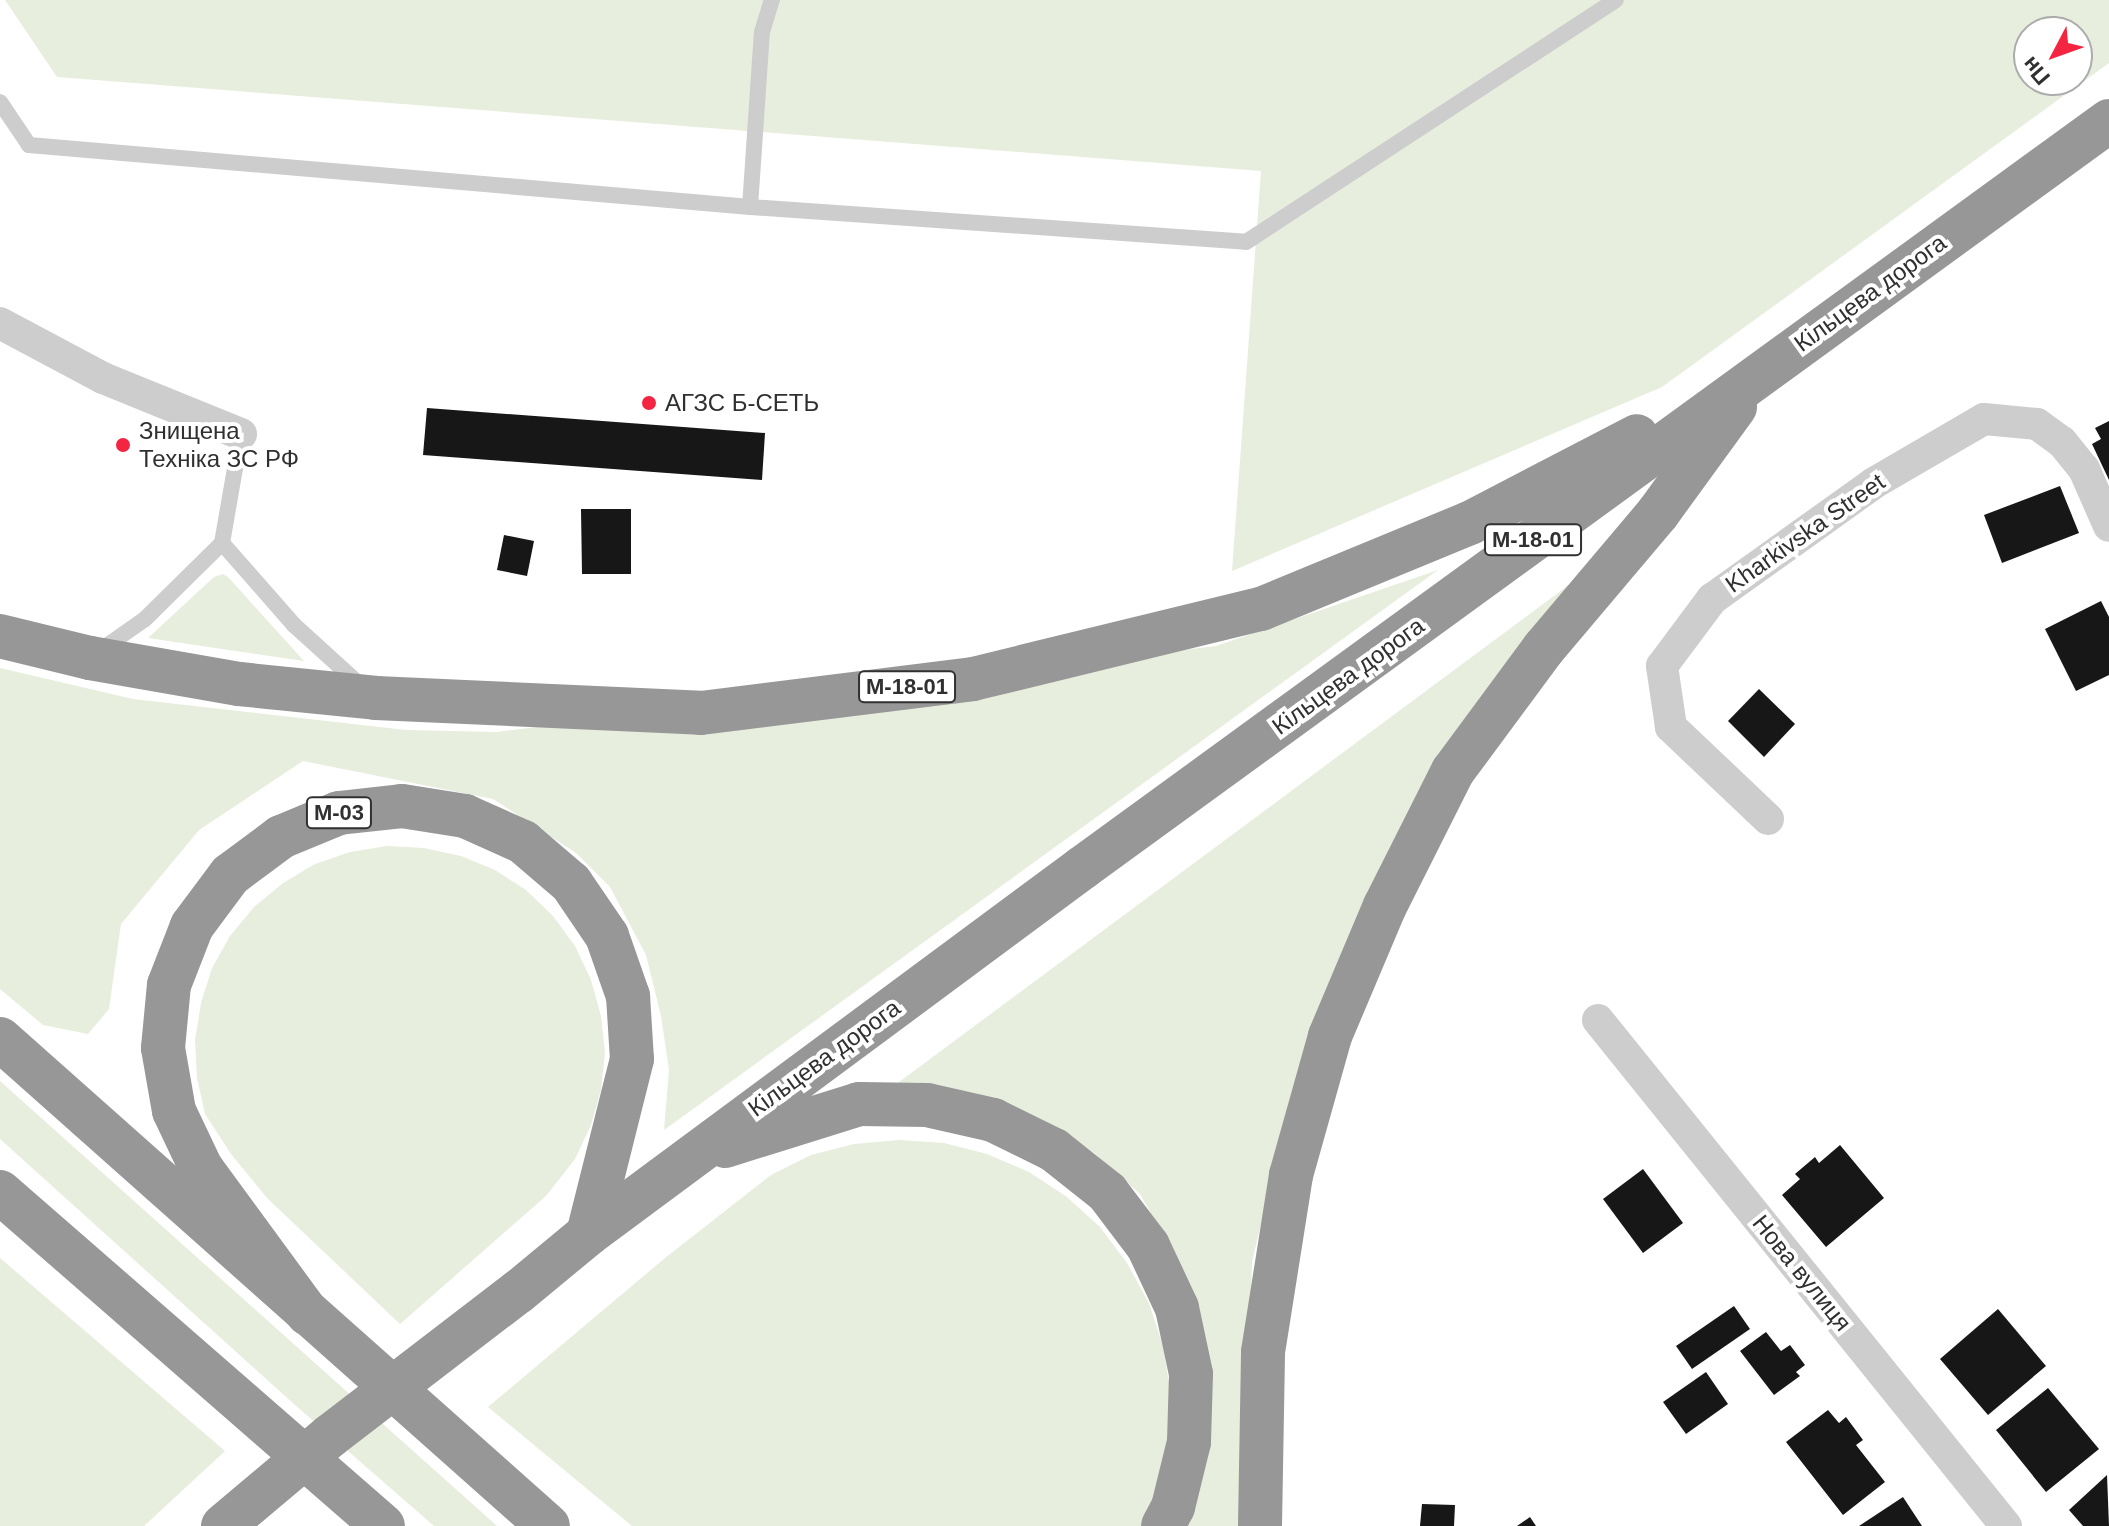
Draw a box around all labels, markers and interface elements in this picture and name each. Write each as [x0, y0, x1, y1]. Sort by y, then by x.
north arrow [2013, 16, 2093, 96]
text: Пн [2017, 52, 2055, 90]
street label: Кільцева дорога [1788, 228, 1952, 358]
place label: АГЗС Б-СЕТЬ [665, 389, 819, 417]
marker: АГЗС Б-СЕТЬ [640, 394, 658, 412]
place label: Знищена Техніка ЗС РФ [139, 417, 299, 473]
marker: Знищена Техніка ЗС РФ [114, 436, 132, 454]
street label: Kharkivska Street [1720, 467, 1890, 599]
road number: М-18-01 [1483, 522, 1583, 558]
street label: Кільцева дорога [1266, 611, 1430, 741]
road number: М-18-01 [857, 669, 957, 705]
road number: М-03 [305, 795, 373, 831]
street label: Кільцева дорога [742, 993, 906, 1123]
street label: Нова вулиця [1746, 1209, 1858, 1337]

